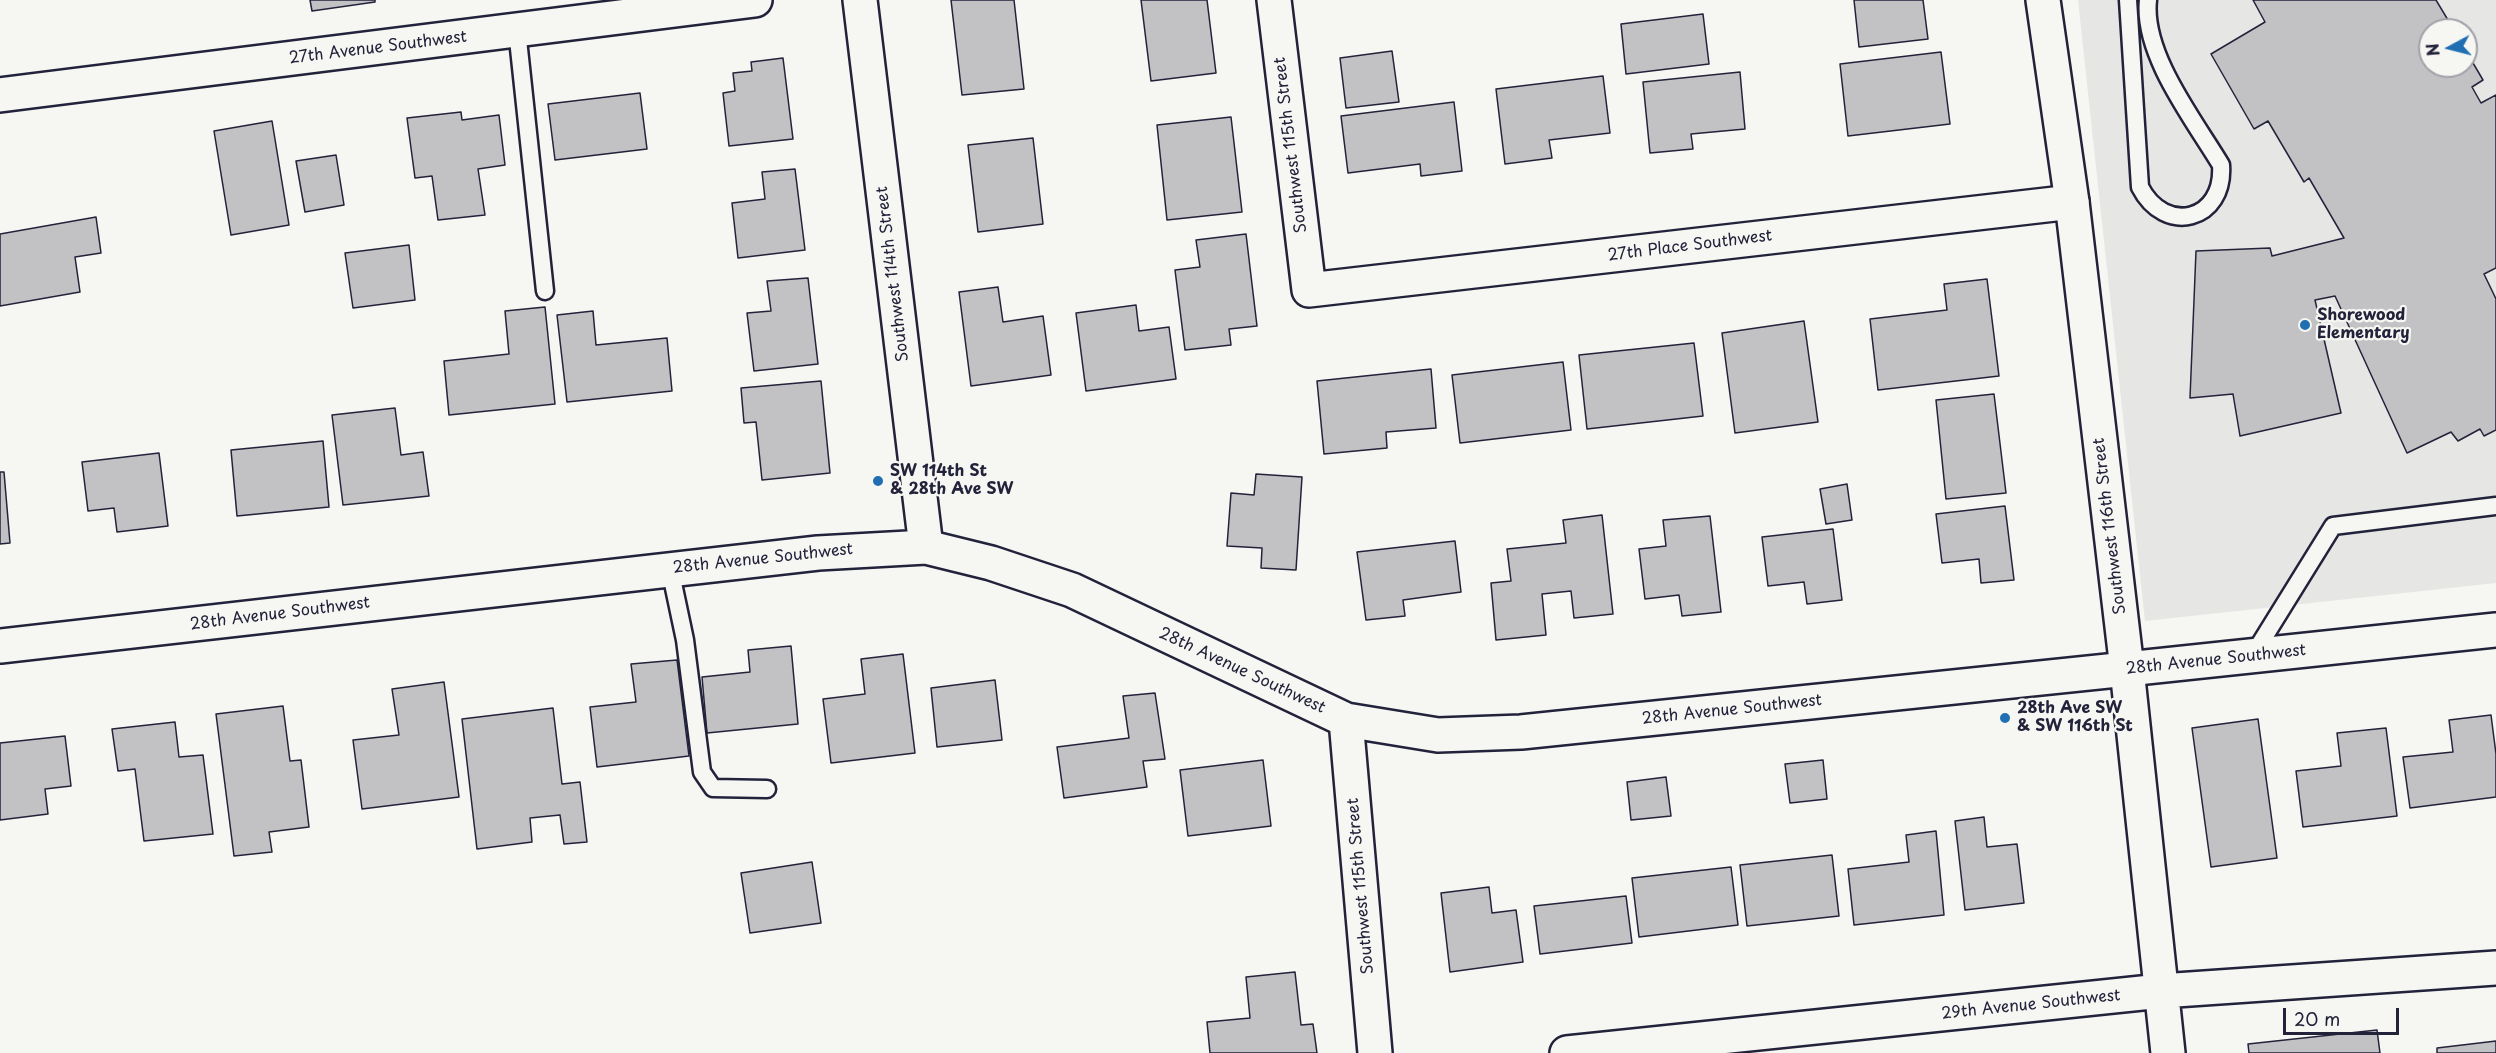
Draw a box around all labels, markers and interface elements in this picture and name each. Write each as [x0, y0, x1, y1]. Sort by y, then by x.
north arrow [2418, 18, 2478, 78]
street label: 27th Avenue Southwest [288, 28, 468, 68]
text: N [2419, 42, 2445, 58]
street label: Southwest 115th Street [1271, 56, 1311, 234]
street label: Southwest 114th Street [873, 185, 913, 363]
street label: 27th Place Southwest [1607, 226, 1773, 266]
place label: Shorewood Elementary [2317, 306, 2410, 344]
marker: Shorewood Elementary [2298, 318, 2312, 332]
street label: Southwest 116th Street [2090, 437, 2130, 615]
place label: SW 114th St & 28th Ave SW [890, 462, 1013, 500]
marker: SW 114th St & 28th Ave SW [871, 474, 885, 488]
street label: 28th Avenue Southwest [672, 540, 854, 578]
street label: 28th Avenue Southwest [189, 593, 371, 635]
street label: 28th Avenue Southwest [1156, 624, 1328, 718]
street label: 28th Avenue Southwest [2125, 641, 2307, 679]
street label: 28th Avenue Southwest [1641, 691, 1823, 729]
place label: 28th Ave SW & SW 116th St [2017, 699, 2133, 737]
marker: 28th Ave SW & SW 116th St [1998, 711, 2012, 725]
street label: Southwest 115th Street [1344, 797, 1378, 975]
street label: 29th Avenue Southwest [1941, 986, 2121, 1024]
scale bar [2286, 996, 2402, 1034]
text: 20 m [2294, 1005, 2340, 1032]

